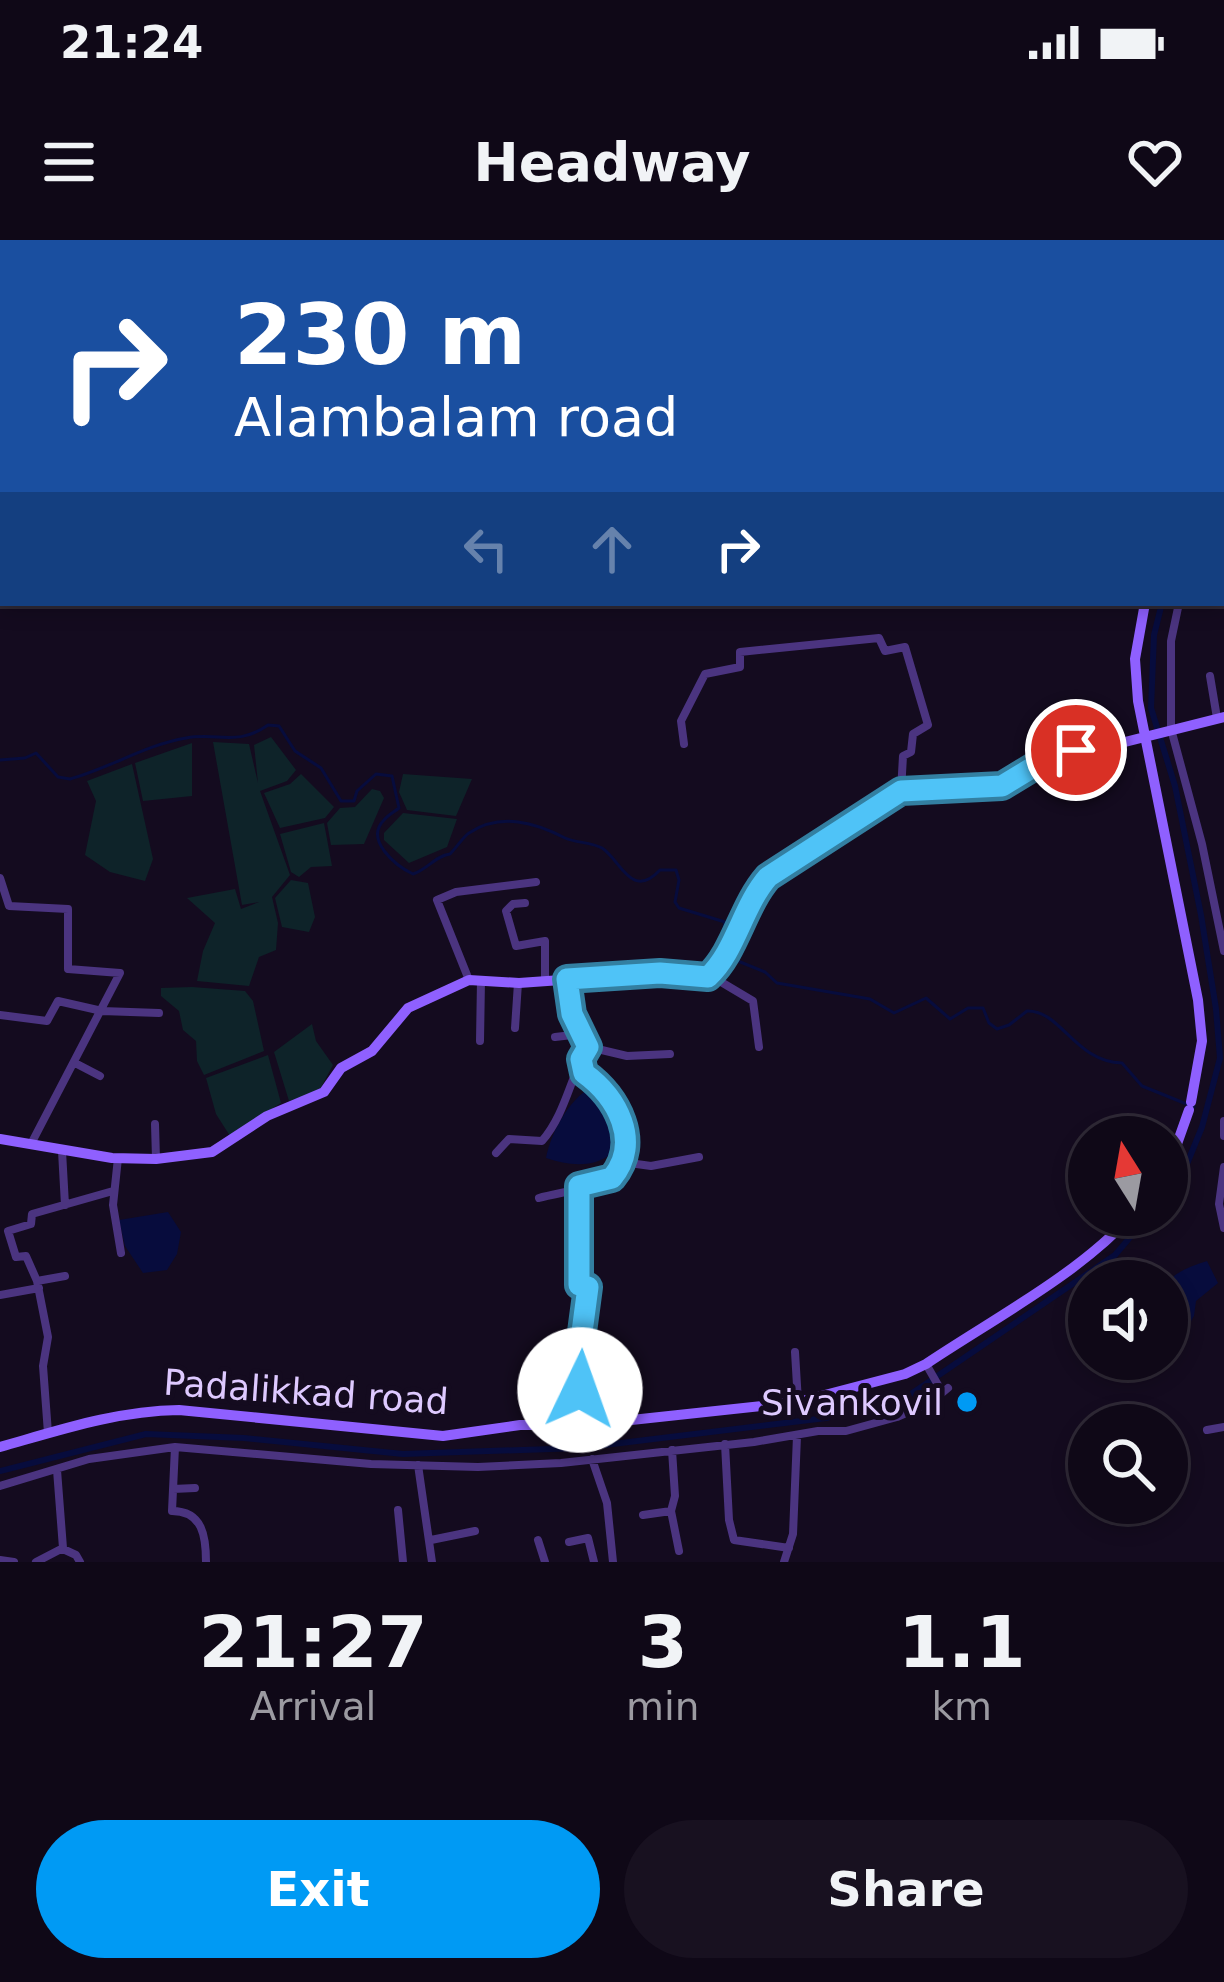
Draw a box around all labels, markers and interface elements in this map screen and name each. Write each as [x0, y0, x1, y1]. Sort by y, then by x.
text: 21:24 [60, 16, 203, 69]
icon: menu [36, 129, 102, 195]
icon: heart [1122, 129, 1188, 195]
text: Headway [474, 131, 750, 194]
text: 230 m [234, 286, 526, 384]
icon: right [36, 288, 192, 444]
text: Alambalam road [234, 386, 678, 449]
icon: left [453, 516, 519, 582]
icon: ahead [579, 516, 645, 582]
icon: right [705, 516, 771, 582]
pin [1025, 699, 1127, 801]
icon: arrive [1043, 717, 1109, 783]
north arrow [1068, 1116, 1188, 1236]
map controls [1068, 1116, 1188, 1524]
button: sound [1068, 1260, 1188, 1380]
position arrow [517, 1327, 643, 1453]
street label: Padalikkad road [162, 1362, 450, 1422]
place label: Sivankovil [761, 1382, 943, 1423]
marker: Sivankovil [954, 1389, 980, 1415]
button: search [1068, 1404, 1188, 1524]
text: 21:27 [198, 1600, 428, 1684]
text: 3 [638, 1600, 688, 1684]
text: 1.1 [898, 1600, 1026, 1684]
text: Arrival [250, 1684, 376, 1729]
text: min [626, 1684, 700, 1729]
text: km [931, 1684, 992, 1729]
button: Exit [36, 1820, 600, 1958]
button: Share [624, 1820, 1188, 1958]

